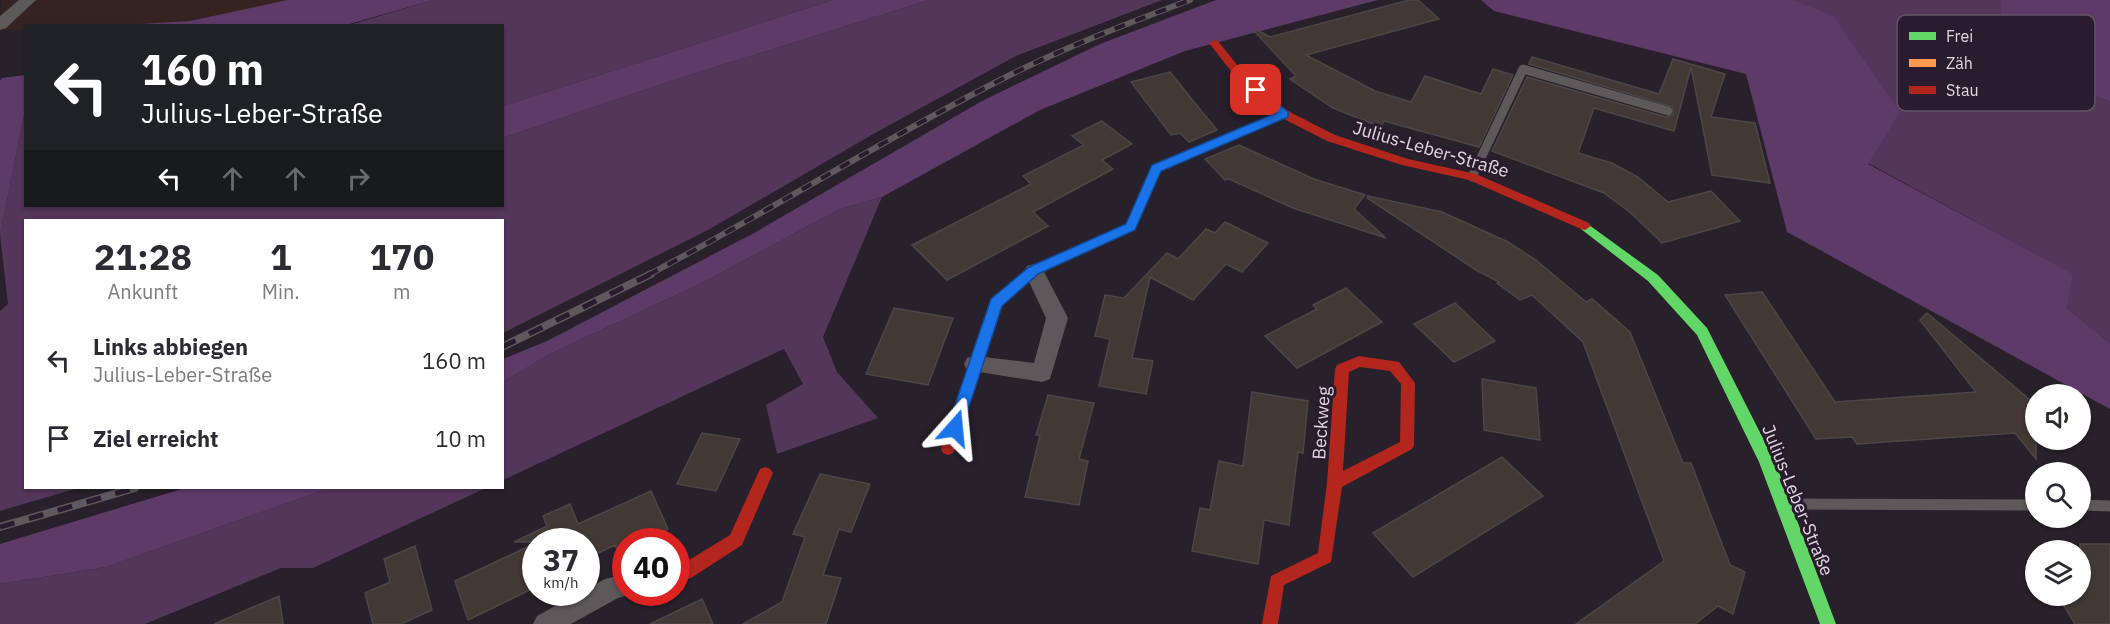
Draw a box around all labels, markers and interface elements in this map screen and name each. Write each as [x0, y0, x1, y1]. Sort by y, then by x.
legend [1897, 15, 2095, 111]
text: Frei [1946, 26, 1973, 46]
text: 160 m [141, 42, 264, 97]
icon: left [42, 48, 120, 126]
text: Zäh [1946, 53, 1973, 73]
pin [1230, 64, 1281, 115]
icon: arrive [1239, 73, 1272, 106]
text: Stau [1946, 80, 1979, 100]
text: Julius-Leber-Straße [141, 95, 383, 130]
street label: Julius-Leber-Straße [1350, 116, 1512, 182]
icon: left [153, 162, 186, 195]
icon: ahead [216, 162, 249, 195]
icon: ahead [279, 162, 312, 195]
icon: right [342, 162, 375, 195]
text: 21:28 [94, 233, 192, 280]
text: 1 [270, 233, 292, 280]
text: 170 [369, 233, 434, 280]
text: Ankunft [107, 278, 178, 305]
text: Min. [262, 278, 300, 305]
text: m [393, 278, 411, 305]
text: Links abbiegen [93, 332, 248, 361]
icon: left [42, 344, 75, 377]
text: 160 m [422, 346, 486, 375]
text: Julius-Leber-Straße [93, 361, 272, 388]
map controls [2025, 384, 2091, 606]
button: sound [2025, 384, 2091, 450]
street label: Beckweg [1307, 385, 1335, 460]
position arrow [923, 396, 987, 460]
street label: Julius-Leber-Straße [1757, 421, 1839, 579]
icon: arrive [42, 422, 75, 455]
text: Ziel erreicht [93, 424, 218, 453]
text: 10 m [435, 424, 486, 453]
button: search [2025, 462, 2091, 528]
speed limit sign: 40 [612, 528, 690, 606]
text: 37 [543, 540, 579, 579]
button: layers [2025, 540, 2091, 606]
text: km/h [543, 573, 579, 592]

